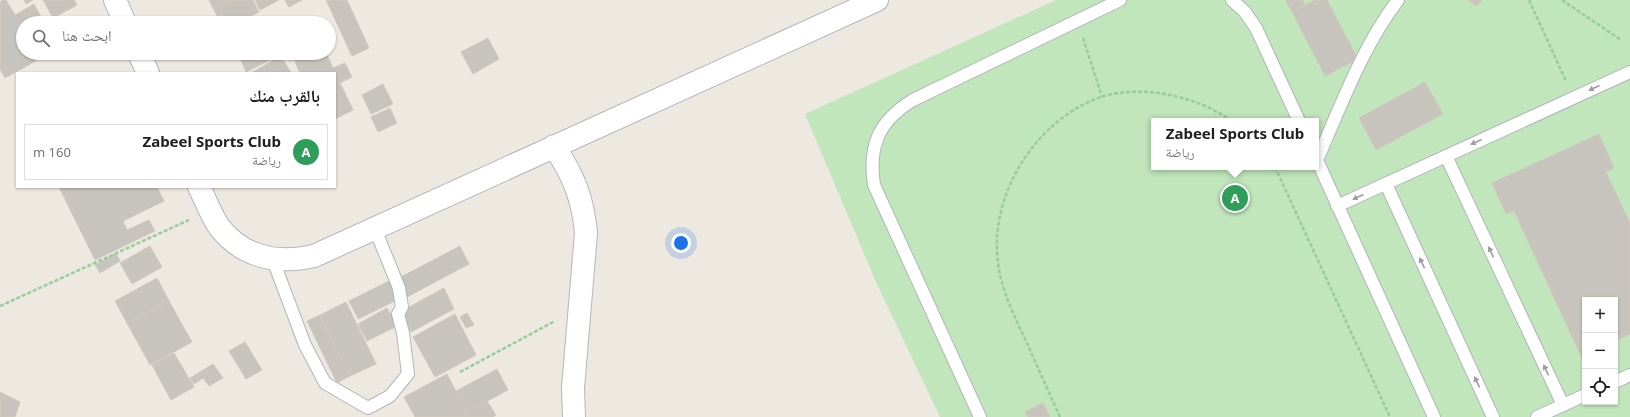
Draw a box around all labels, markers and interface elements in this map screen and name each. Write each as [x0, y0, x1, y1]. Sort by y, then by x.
search box [16, 16, 336, 60]
text: ابحث هنا [62, 25, 112, 45]
icon: search [30, 27, 52, 49]
text: بالقرب منك [249, 84, 320, 107]
one-way arrow [1588, 86, 1600, 92]
popup [1151, 118, 1319, 170]
text: Zabeel Sports Club [1166, 123, 1304, 143]
text: Zabeel Sports Club [142, 131, 281, 151]
one-way arrow [1470, 139, 1482, 145]
text: 160 m [33, 143, 71, 161]
text: A [302, 143, 311, 161]
text: رياضة [1166, 143, 1195, 161]
text: رياضة [252, 151, 281, 169]
pin: A [1222, 183, 1248, 213]
one-way arrow [1352, 193, 1364, 200]
your location [671, 233, 691, 253]
one-way arrow [1488, 247, 1494, 258]
one-way arrow [1419, 258, 1425, 269]
map controls [1582, 297, 1618, 405]
button: + [1582, 297, 1618, 333]
button: − [1582, 333, 1618, 369]
one-way arrow [1543, 364, 1549, 376]
button: locate [1582, 369, 1618, 405]
one-way arrow [1474, 376, 1480, 387]

